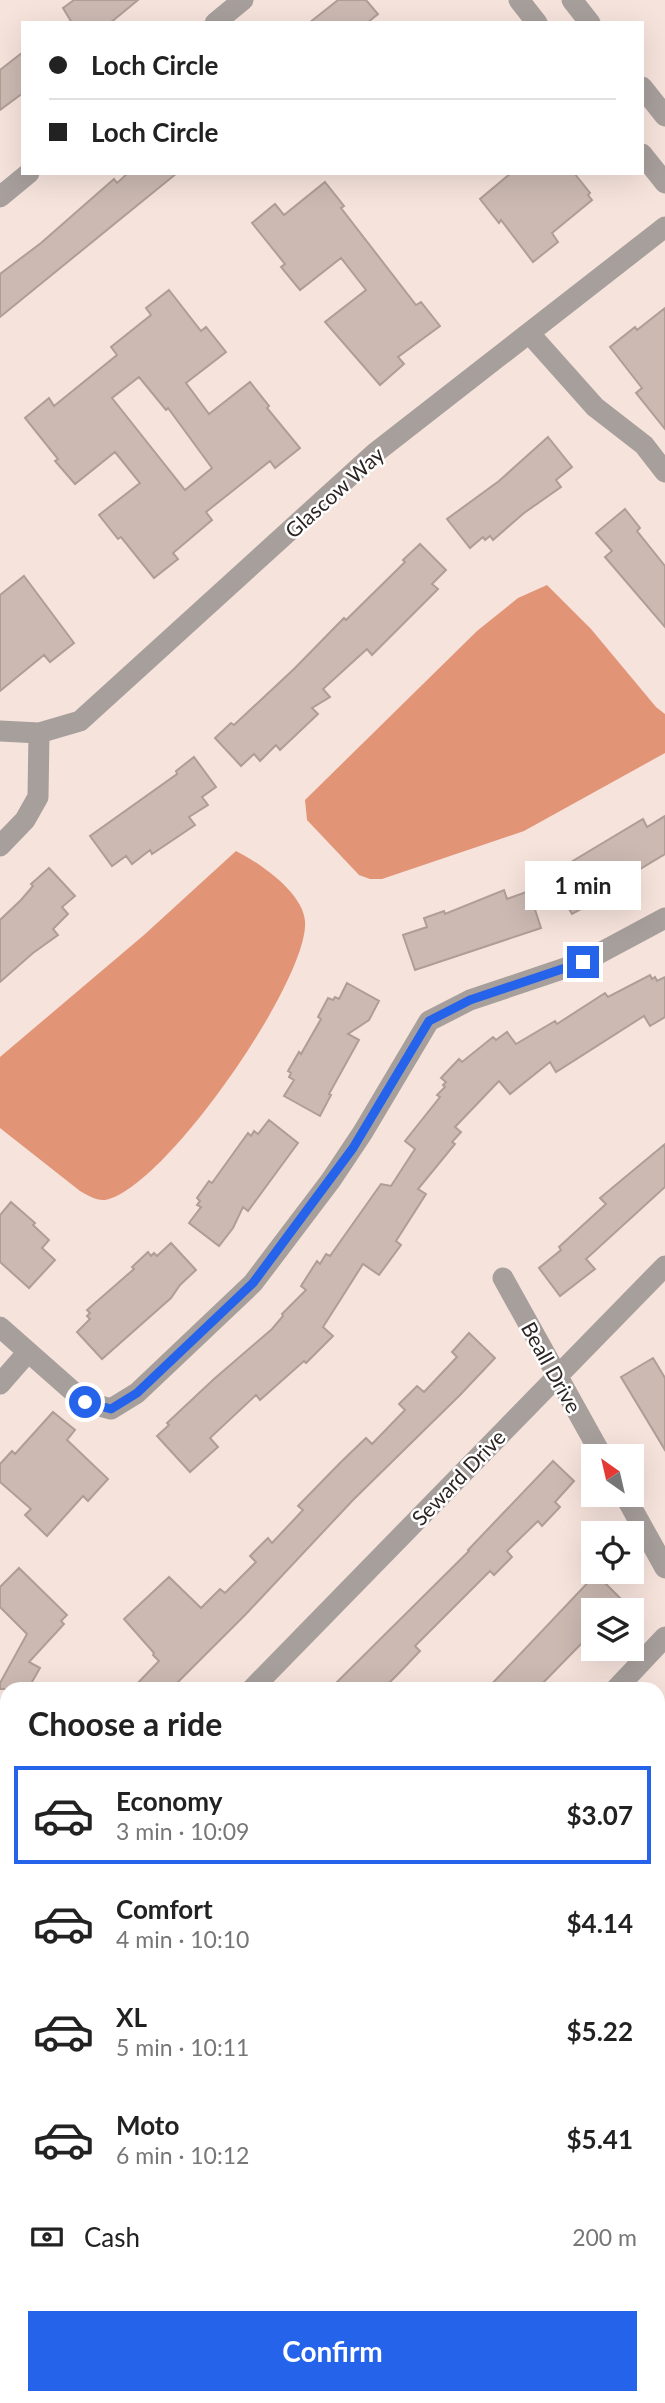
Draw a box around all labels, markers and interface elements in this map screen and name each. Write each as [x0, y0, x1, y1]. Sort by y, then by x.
text: Loch Circle [91, 49, 218, 81]
text: Loch Circle [91, 116, 218, 148]
street label: Glascow Way [280, 441, 389, 543]
callout: 1 min [525, 860, 641, 909]
text: 1 min [554, 871, 612, 899]
route end [567, 946, 599, 978]
street label: Beall Drive [517, 1317, 587, 1417]
route start [69, 1386, 101, 1418]
street label: Seward Drive [406, 1424, 510, 1530]
north arrow [581, 1444, 644, 1507]
map controls [581, 1444, 644, 1661]
button: locate [581, 1521, 644, 1584]
button: layers [581, 1598, 644, 1661]
text: Choose a ride [28, 1704, 222, 1743]
icon: car [32, 1784, 95, 1847]
text: Economy [116, 1785, 222, 1817]
text: $3.07 [567, 1799, 633, 1831]
text: 3 min · 10:09 [116, 1817, 249, 1845]
icon: car [32, 1892, 95, 1955]
text: Comfort [116, 1893, 213, 1925]
text: $4.14 [567, 1907, 633, 1939]
text: 4 min · 10:10 [116, 1925, 249, 1953]
icon: car [32, 2000, 95, 2063]
text: XL [116, 2001, 147, 2033]
text: $5.22 [567, 2015, 633, 2047]
text: 5 min · 10:11 [116, 2033, 249, 2061]
icon: car [32, 2108, 95, 2171]
text: Moto [116, 2109, 179, 2141]
text: $5.41 [567, 2123, 633, 2155]
text: 6 min · 10:12 [116, 2141, 249, 2169]
icon: cash [28, 2218, 66, 2256]
text: Cash [84, 2221, 140, 2253]
text: 200 m [572, 2223, 637, 2251]
button: Confirm [28, 2311, 637, 2391]

